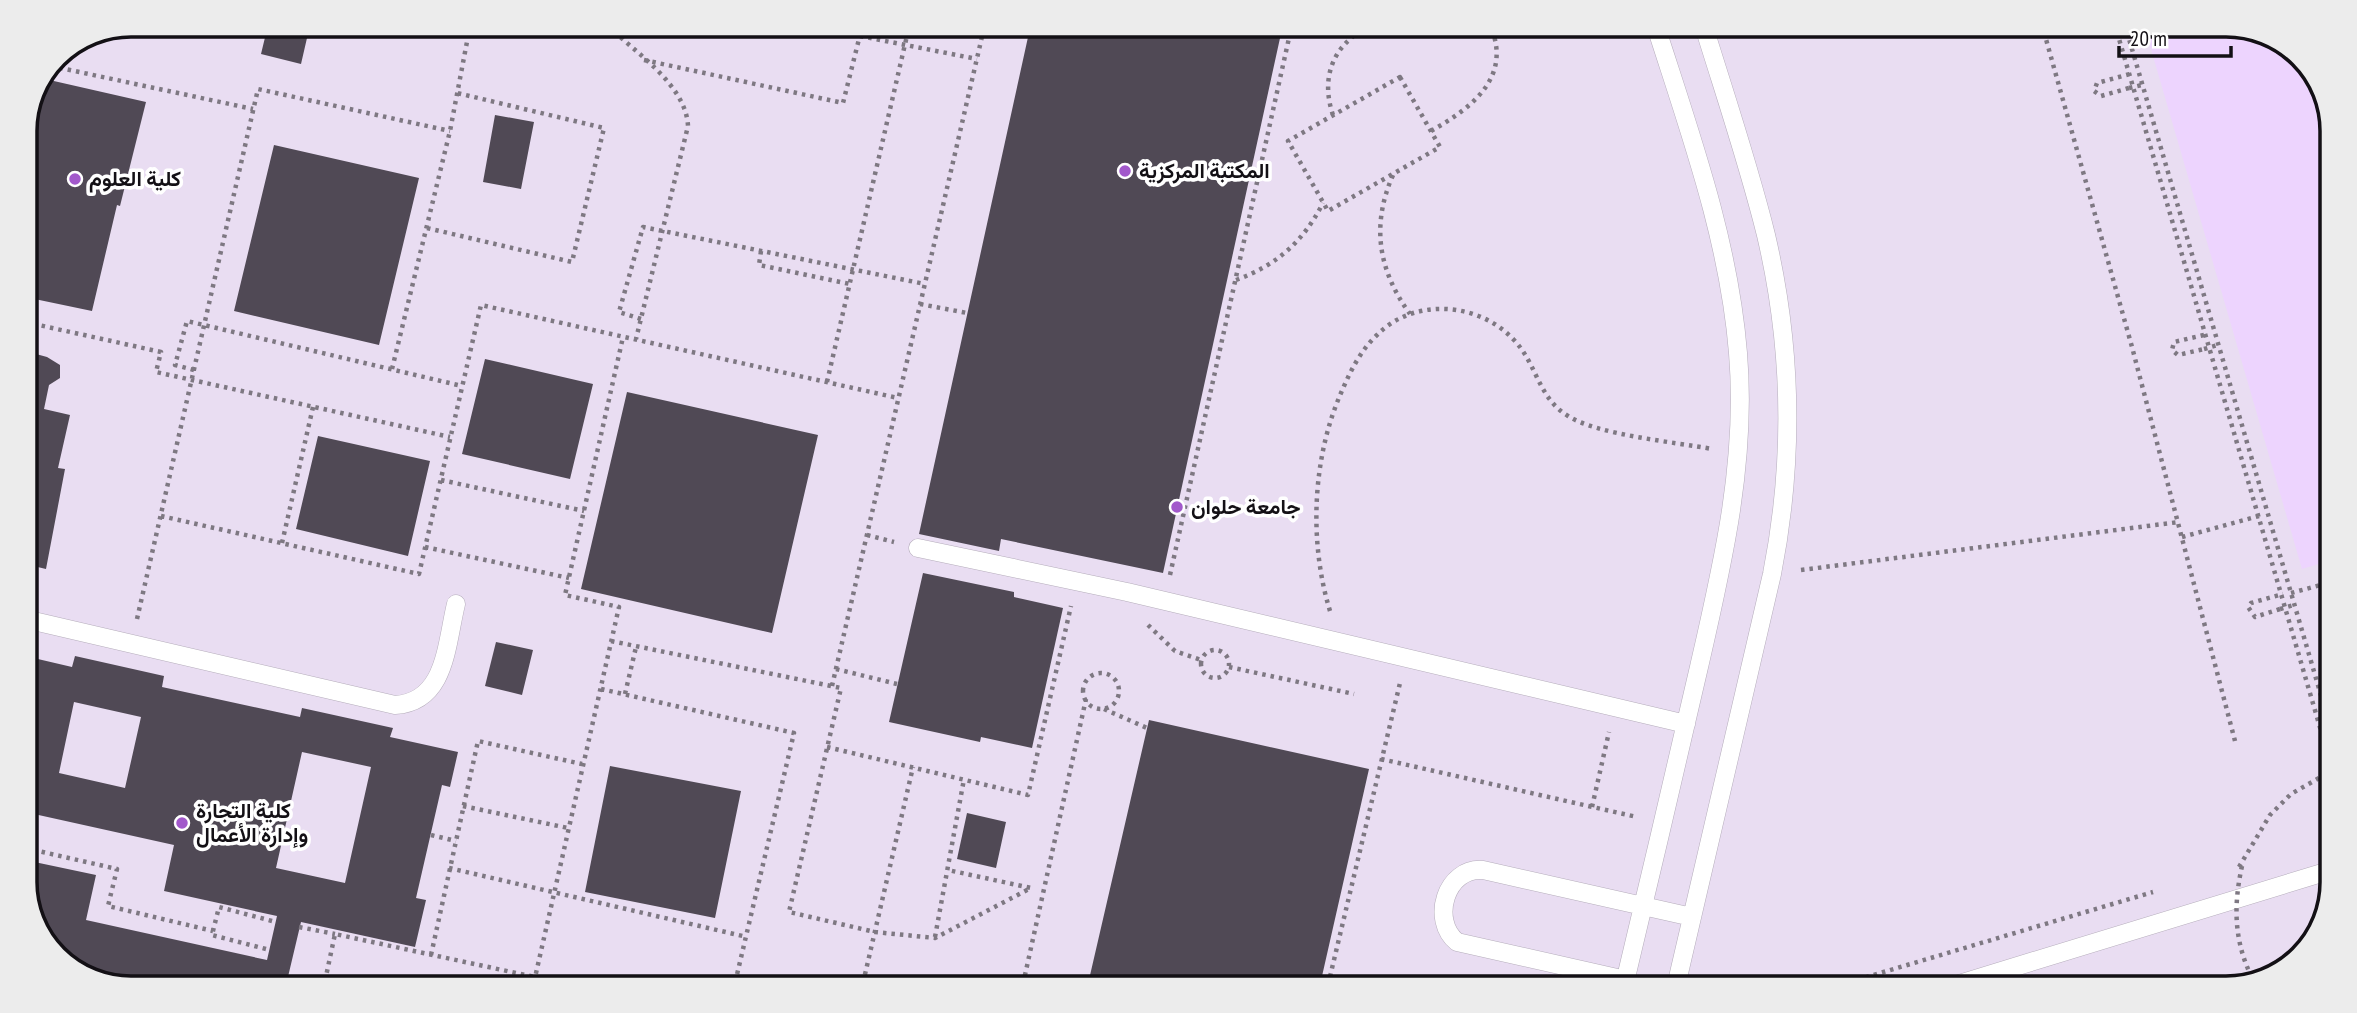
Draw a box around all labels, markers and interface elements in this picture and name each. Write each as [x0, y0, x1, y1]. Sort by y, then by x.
scale bar [2119, 14, 2231, 58]
text: 20 m [2130, 25, 2167, 52]
place label: المكتبة المركزية [1139, 157, 1270, 184]
marker: المكتبة المركزية [1117, 163, 1133, 179]
place label: كلية العلوم [89, 165, 181, 193]
marker: كلية العلوم [67, 171, 83, 187]
place label: جامعة حلوان [1191, 493, 1300, 520]
marker: جامعة حلوان [1169, 499, 1185, 515]
place label: كلية التجارة وإدارة الأعمال [196, 797, 308, 849]
marker: كلية التجارة وإدارة الأعمال [174, 815, 190, 831]

